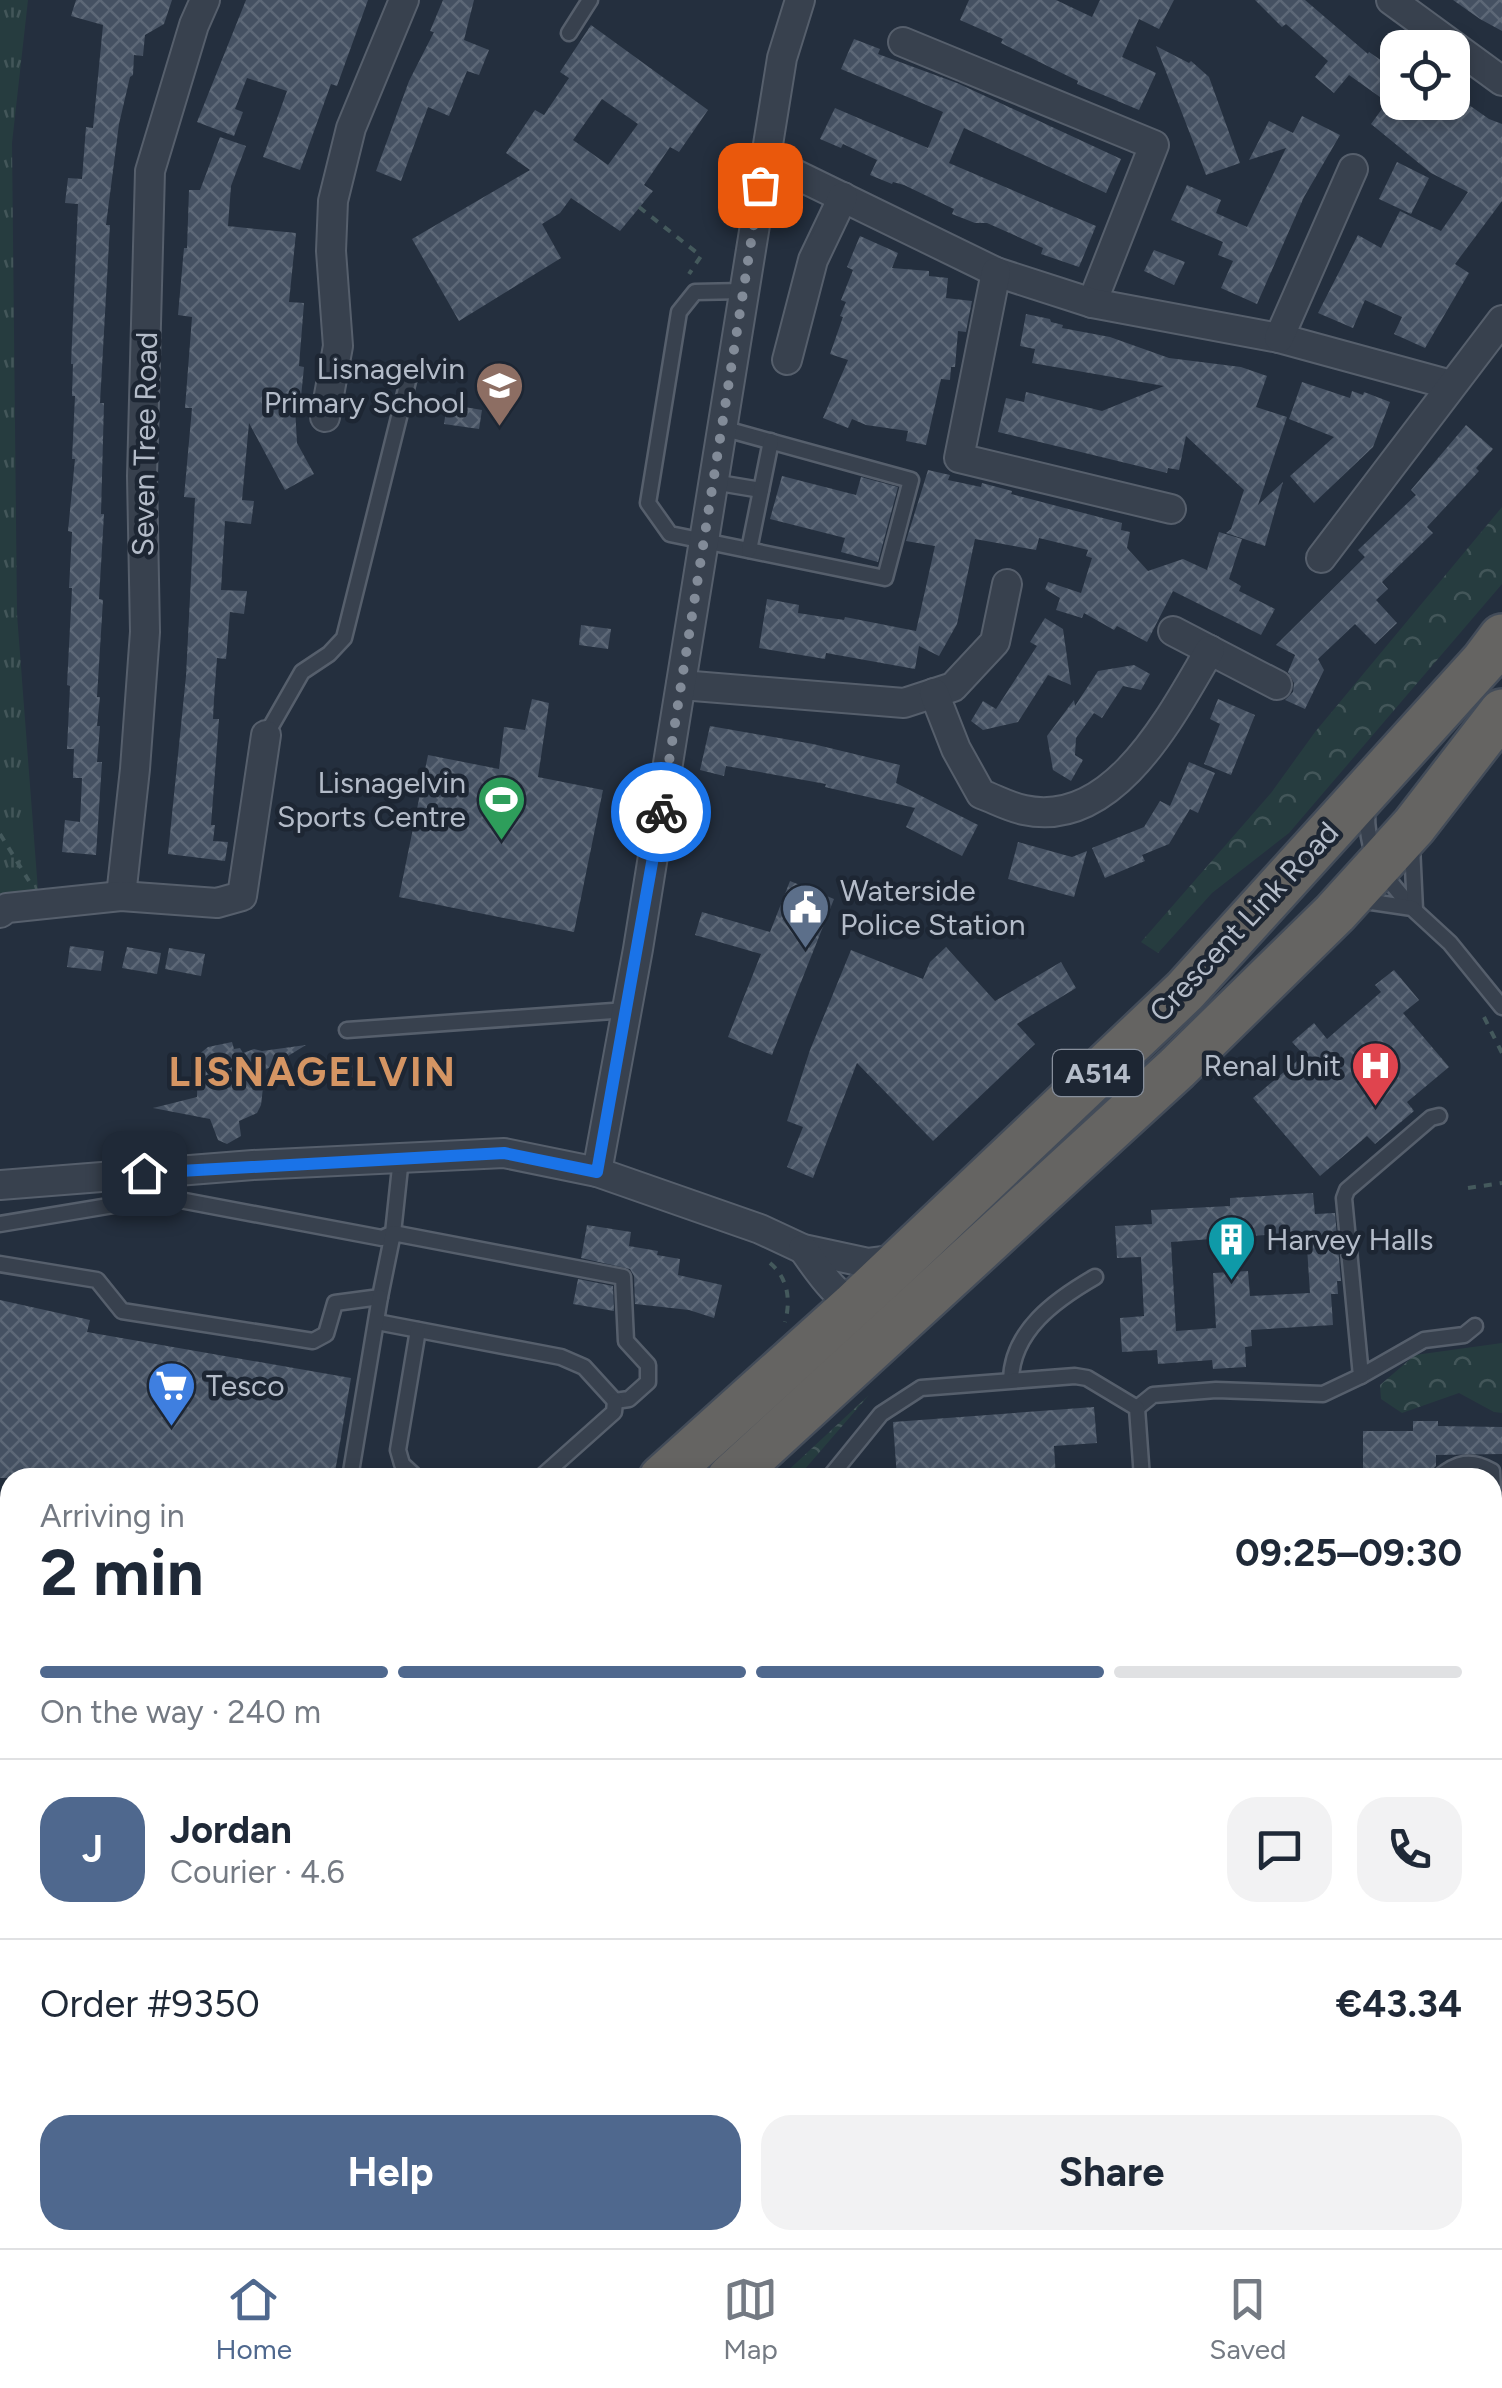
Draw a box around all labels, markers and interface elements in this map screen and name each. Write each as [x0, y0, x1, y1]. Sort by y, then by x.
map controls [1380, 30, 1470, 120]
button: locate [1380, 30, 1470, 120]
pin [718, 143, 803, 228]
icon: bag [733, 158, 788, 213]
street label: Seven Tree Road [124, 331, 165, 557]
place label: Lisnagelvin Primary School [264, 350, 465, 421]
school or university icon: Lisnagelvin Primary School [474, 360, 526, 428]
courier [611, 762, 711, 862]
place label: Lisnagelvin Sports Centre [277, 764, 466, 835]
sports icon: Lisnagelvin Sports Centre [475, 774, 527, 842]
icon: bike [634, 785, 689, 840]
street label: Crescent Link Road [1141, 814, 1346, 1030]
place label: Waterside Police Station [840, 872, 1025, 943]
public building icon: Waterside Police Station [779, 882, 831, 950]
hospital icon: Renal Unit [1350, 1040, 1402, 1108]
place label: Renal Unit [1204, 1047, 1341, 1084]
district label: LISNAGELVIN [169, 1048, 457, 1096]
road number: A514 [1053, 1050, 1143, 1096]
pin [102, 1131, 187, 1216]
icon: home [117, 1146, 172, 1201]
building icon: Harvey Halls [1205, 1214, 1257, 1282]
place label: Harvey Halls [1266, 1221, 1433, 1258]
supermarket icon: Tesco [145, 1360, 197, 1428]
place label: Tesco [206, 1367, 285, 1404]
text: Arriving in [40, 1497, 185, 1535]
text: 09:25–09:30 [1235, 1530, 1462, 1576]
text: 2 min [40, 1533, 204, 1611]
text: On the way · 240 m [40, 1693, 321, 1731]
button: chat [1227, 1797, 1332, 1902]
button: phone [1357, 1797, 1462, 1902]
text: Jordan [170, 1807, 292, 1853]
text: J [82, 1826, 103, 1872]
text: Courier · 4.6 [170, 1853, 345, 1891]
text: Order #9350 [40, 1981, 260, 2027]
text: €43.34 [1336, 1981, 1462, 2027]
button: Help [40, 2115, 741, 2230]
button: Share [761, 2115, 1462, 2230]
tab: Home [216, 2272, 292, 2366]
tab: Map [723, 2272, 778, 2366]
tab: Saved [1209, 2272, 1286, 2366]

